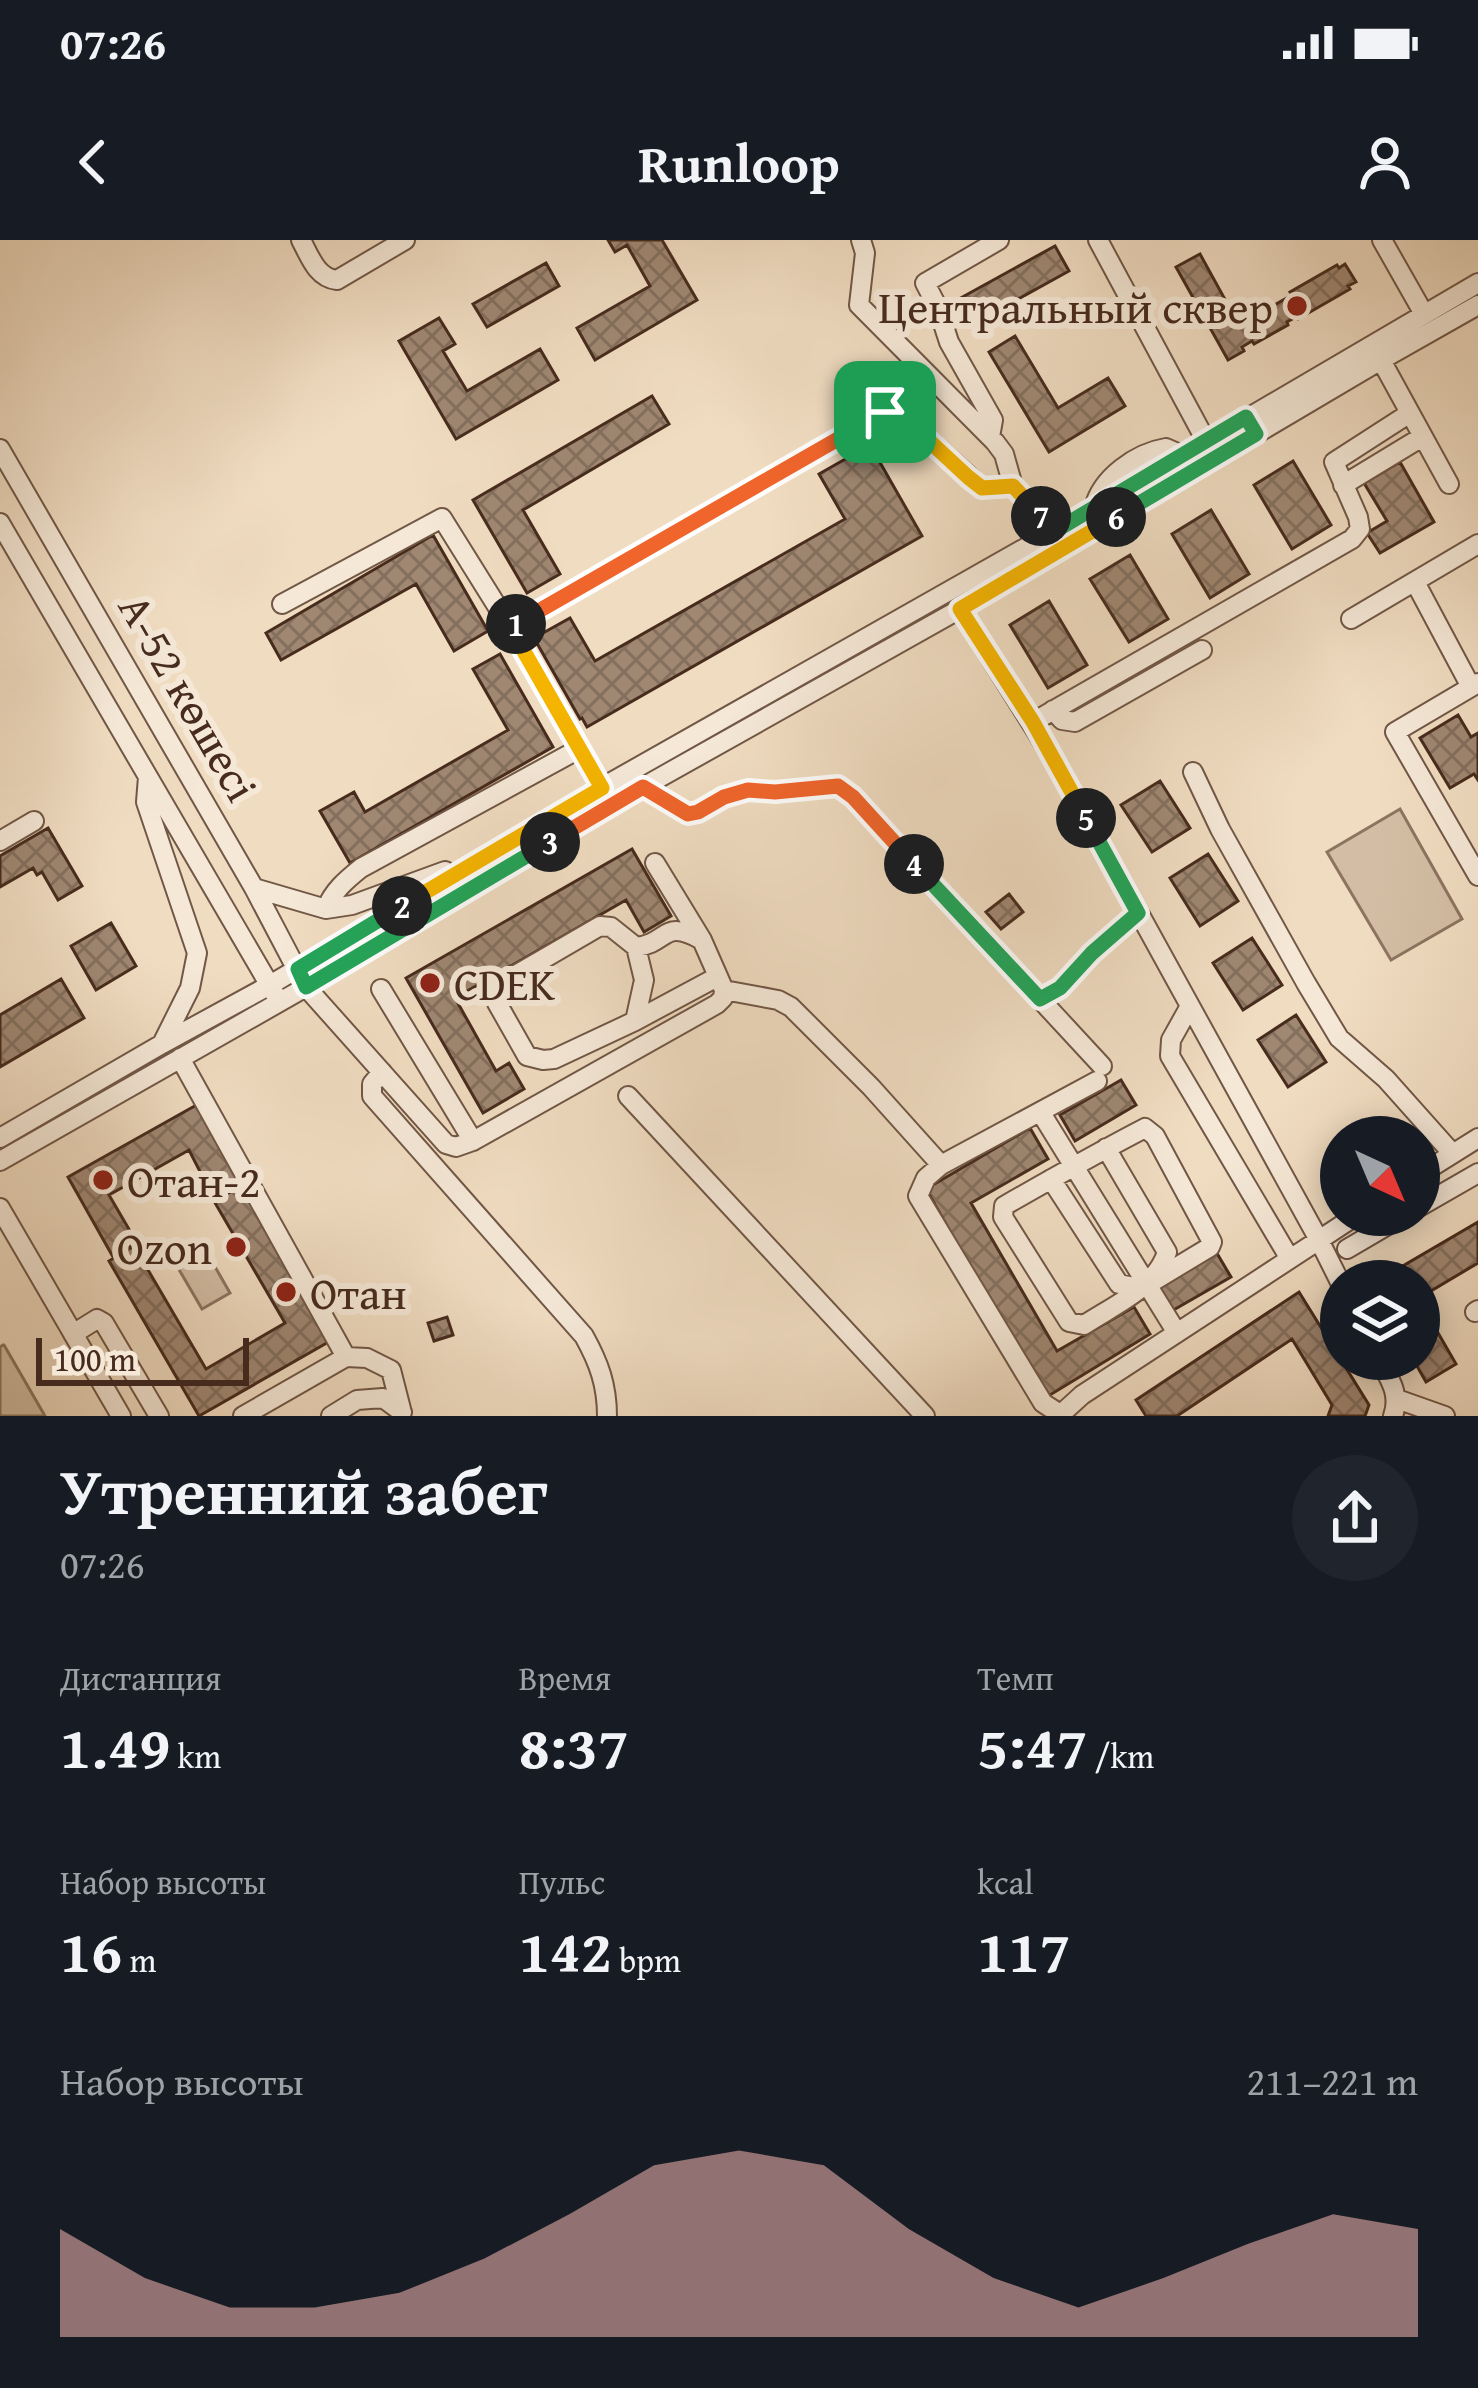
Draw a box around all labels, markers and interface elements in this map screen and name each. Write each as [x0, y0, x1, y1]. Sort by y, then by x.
text: 07:26 [60, 10, 166, 75]
text: Runloop [638, 123, 840, 202]
icon: back [60, 129, 126, 195]
icon: person [1352, 129, 1418, 195]
place label: Центральный сквер [878, 274, 1273, 339]
marker: Центральный сквер [1284, 293, 1310, 319]
pin [834, 361, 936, 463]
icon: arrive [852, 379, 918, 445]
pin: 7 [1011, 486, 1071, 546]
pin: 6 [1086, 487, 1146, 547]
text: 7 [1032, 492, 1050, 540]
text: 6 [1107, 493, 1125, 541]
street label: А-52 көшесі [103, 581, 275, 813]
pin: 1 [486, 594, 546, 654]
text: 1 [507, 600, 525, 648]
pin: 5 [1056, 788, 1116, 848]
text: 5 [1077, 794, 1095, 842]
pin: 3 [520, 812, 580, 872]
text: 3 [541, 818, 559, 866]
pin: 4 [884, 834, 944, 894]
text: 4 [905, 840, 923, 888]
pin: 2 [372, 876, 432, 936]
text: 2 [393, 882, 411, 930]
place label: CDEK [454, 951, 556, 1016]
marker: CDEK [417, 970, 443, 996]
north arrow [1320, 1116, 1440, 1236]
map controls [1320, 1116, 1440, 1380]
place label: Отан-2 [127, 1148, 261, 1213]
marker: Отан-2 [90, 1167, 116, 1193]
place label: Ozon [117, 1215, 212, 1280]
marker: Ozon [223, 1234, 249, 1260]
place label: Отан [310, 1260, 407, 1325]
button: layers [1320, 1260, 1440, 1380]
marker: Отан [273, 1279, 299, 1305]
scale bar [36, 1332, 249, 1385]
text: 100 m [54, 1335, 136, 1383]
text: Утренний забег [60, 1441, 548, 1538]
button: share [1292, 1455, 1418, 1581]
text: 07:26 [60, 1535, 145, 1592]
text: Дистанция [60, 1654, 221, 1702]
text: Время [519, 1654, 611, 1702]
text: Темп [977, 1654, 1054, 1702]
text: 1.49 [60, 1702, 170, 1790]
text: 8:37 [519, 1702, 629, 1790]
text: 5:47 [977, 1702, 1088, 1790]
text: km [170, 1732, 221, 1780]
text: /km [1088, 1732, 1154, 1780]
text: Набор высоты [60, 1858, 266, 1906]
text: Пульс [519, 1858, 605, 1906]
text: kcal [977, 1858, 1034, 1906]
text: 16 [60, 1906, 122, 1994]
text: 142 [519, 1906, 612, 1994]
text: 117 [977, 1906, 1071, 1994]
text: m [122, 1936, 156, 1984]
text: bpm [612, 1936, 681, 1984]
text: Набор высоты [60, 2052, 304, 2109]
text: 211–221 m [1246, 2052, 1418, 2109]

